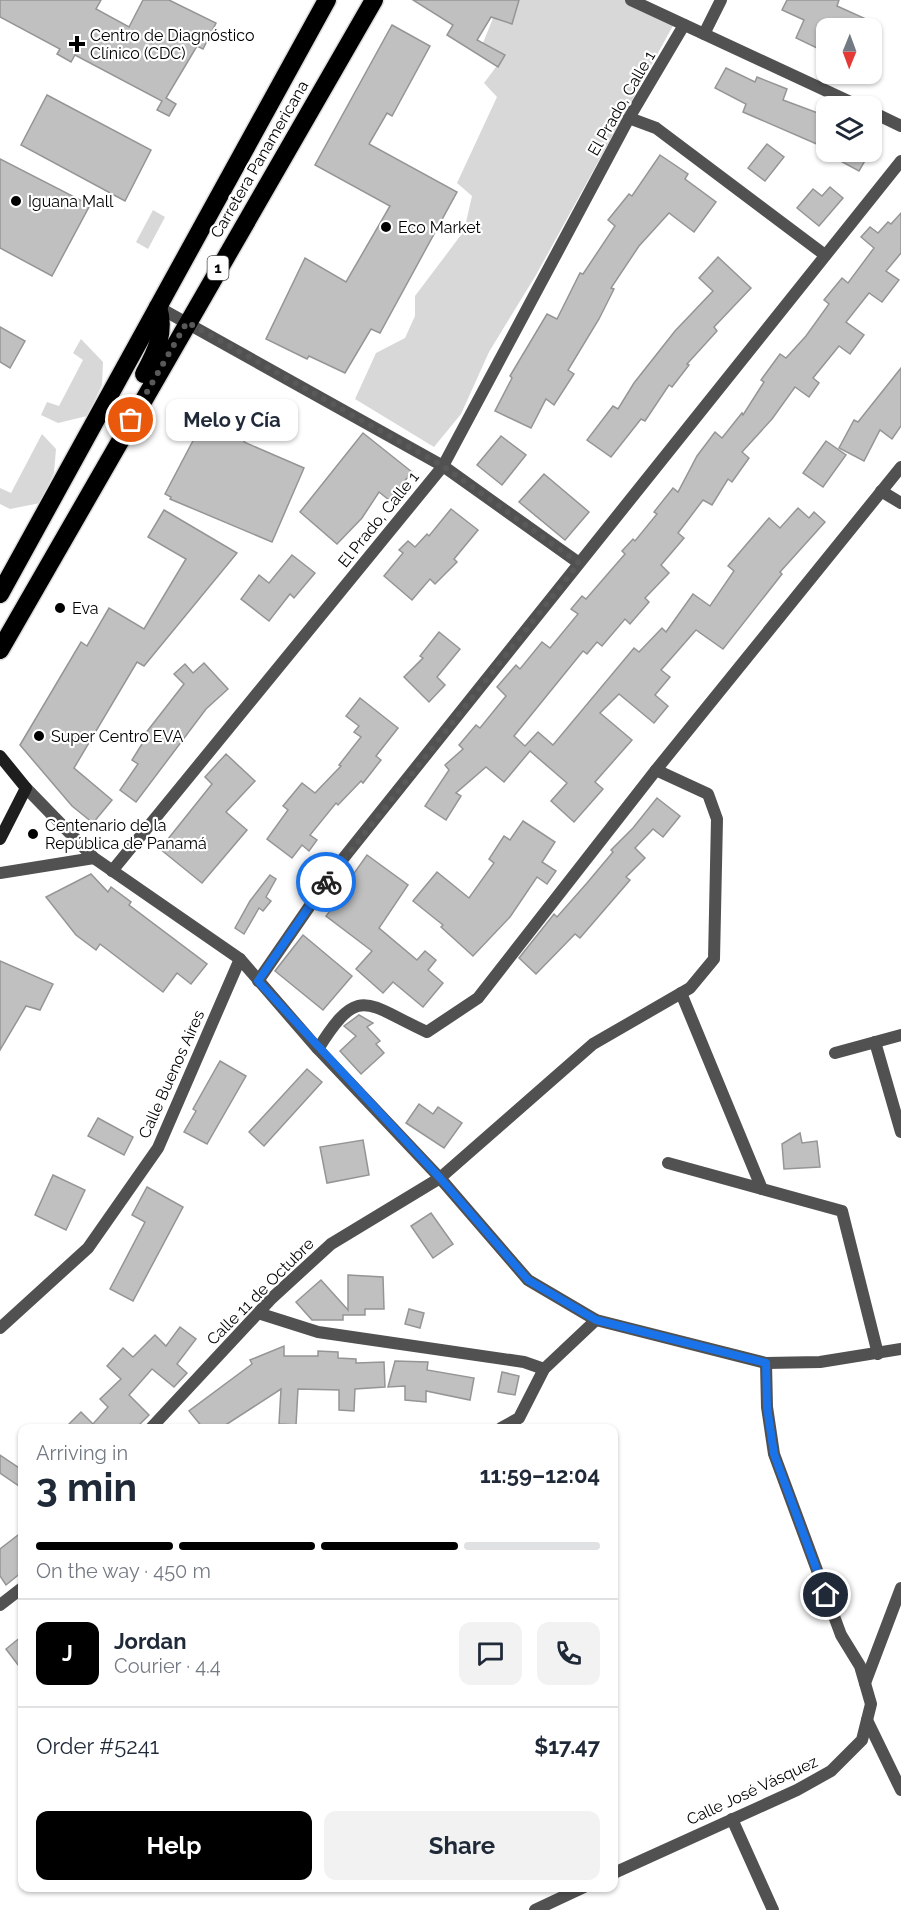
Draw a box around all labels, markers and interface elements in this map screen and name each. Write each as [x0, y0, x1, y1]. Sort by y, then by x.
north arrow [816, 18, 882, 84]
map controls [816, 18, 882, 162]
place label: Centro de Diagnóstico Clínico (CDC) [90, 26, 255, 63]
marker: Centro de Diagnóstico Clínico (CDC) [68, 35, 86, 53]
street label: El Prado, Calle 1 [584, 47, 659, 159]
street label: Carretera Panamericana [207, 77, 312, 241]
button: layers [816, 96, 882, 162]
place label: Iguana Mall [28, 192, 114, 211]
marker: Iguana Mall [9, 194, 23, 208]
place label: Eco Market [398, 218, 481, 237]
marker: Eco Market [379, 220, 393, 234]
road number: 1 [208, 256, 228, 280]
pin [105, 394, 156, 445]
callout: Melo y Cía [167, 399, 299, 441]
icon: bag [114, 403, 147, 436]
text: Melo y Cía [183, 408, 281, 432]
street label: El Prado, Calle 1 [334, 468, 423, 571]
place label: Eva [72, 599, 98, 618]
marker: Eva [53, 601, 67, 615]
place label: Super Centro EVA [51, 727, 183, 746]
marker: Super Centro EVA [32, 729, 46, 743]
place label: Centenario de la República de Panamá [45, 816, 207, 853]
marker: Centenario de la República de Panamá [26, 827, 40, 841]
courier [296, 852, 356, 912]
icon: bike [310, 866, 343, 899]
street label: Calle Buenos Aires [135, 1007, 208, 1141]
street label: Calle 11 de Octubre [203, 1234, 318, 1349]
text: Arriving in [36, 1441, 128, 1465]
text: 11:59–12:04 [480, 1462, 600, 1488]
text: 3 min [36, 1464, 137, 1510]
text: On the way · 450 m [36, 1559, 211, 1583]
pin [800, 1569, 851, 1620]
icon: home [809, 1578, 842, 1611]
button: chat [459, 1622, 522, 1685]
button: phone [537, 1622, 600, 1685]
text: Jordan [114, 1628, 186, 1654]
text: J [62, 1640, 73, 1666]
text: Courier · 4.4 [114, 1654, 221, 1678]
text: Order #5241 [36, 1733, 159, 1759]
text: $17.47 [534, 1733, 600, 1759]
street label: Calle José Vásquez [684, 1752, 821, 1829]
button: Help [36, 1811, 312, 1880]
button: Share [324, 1811, 600, 1880]

